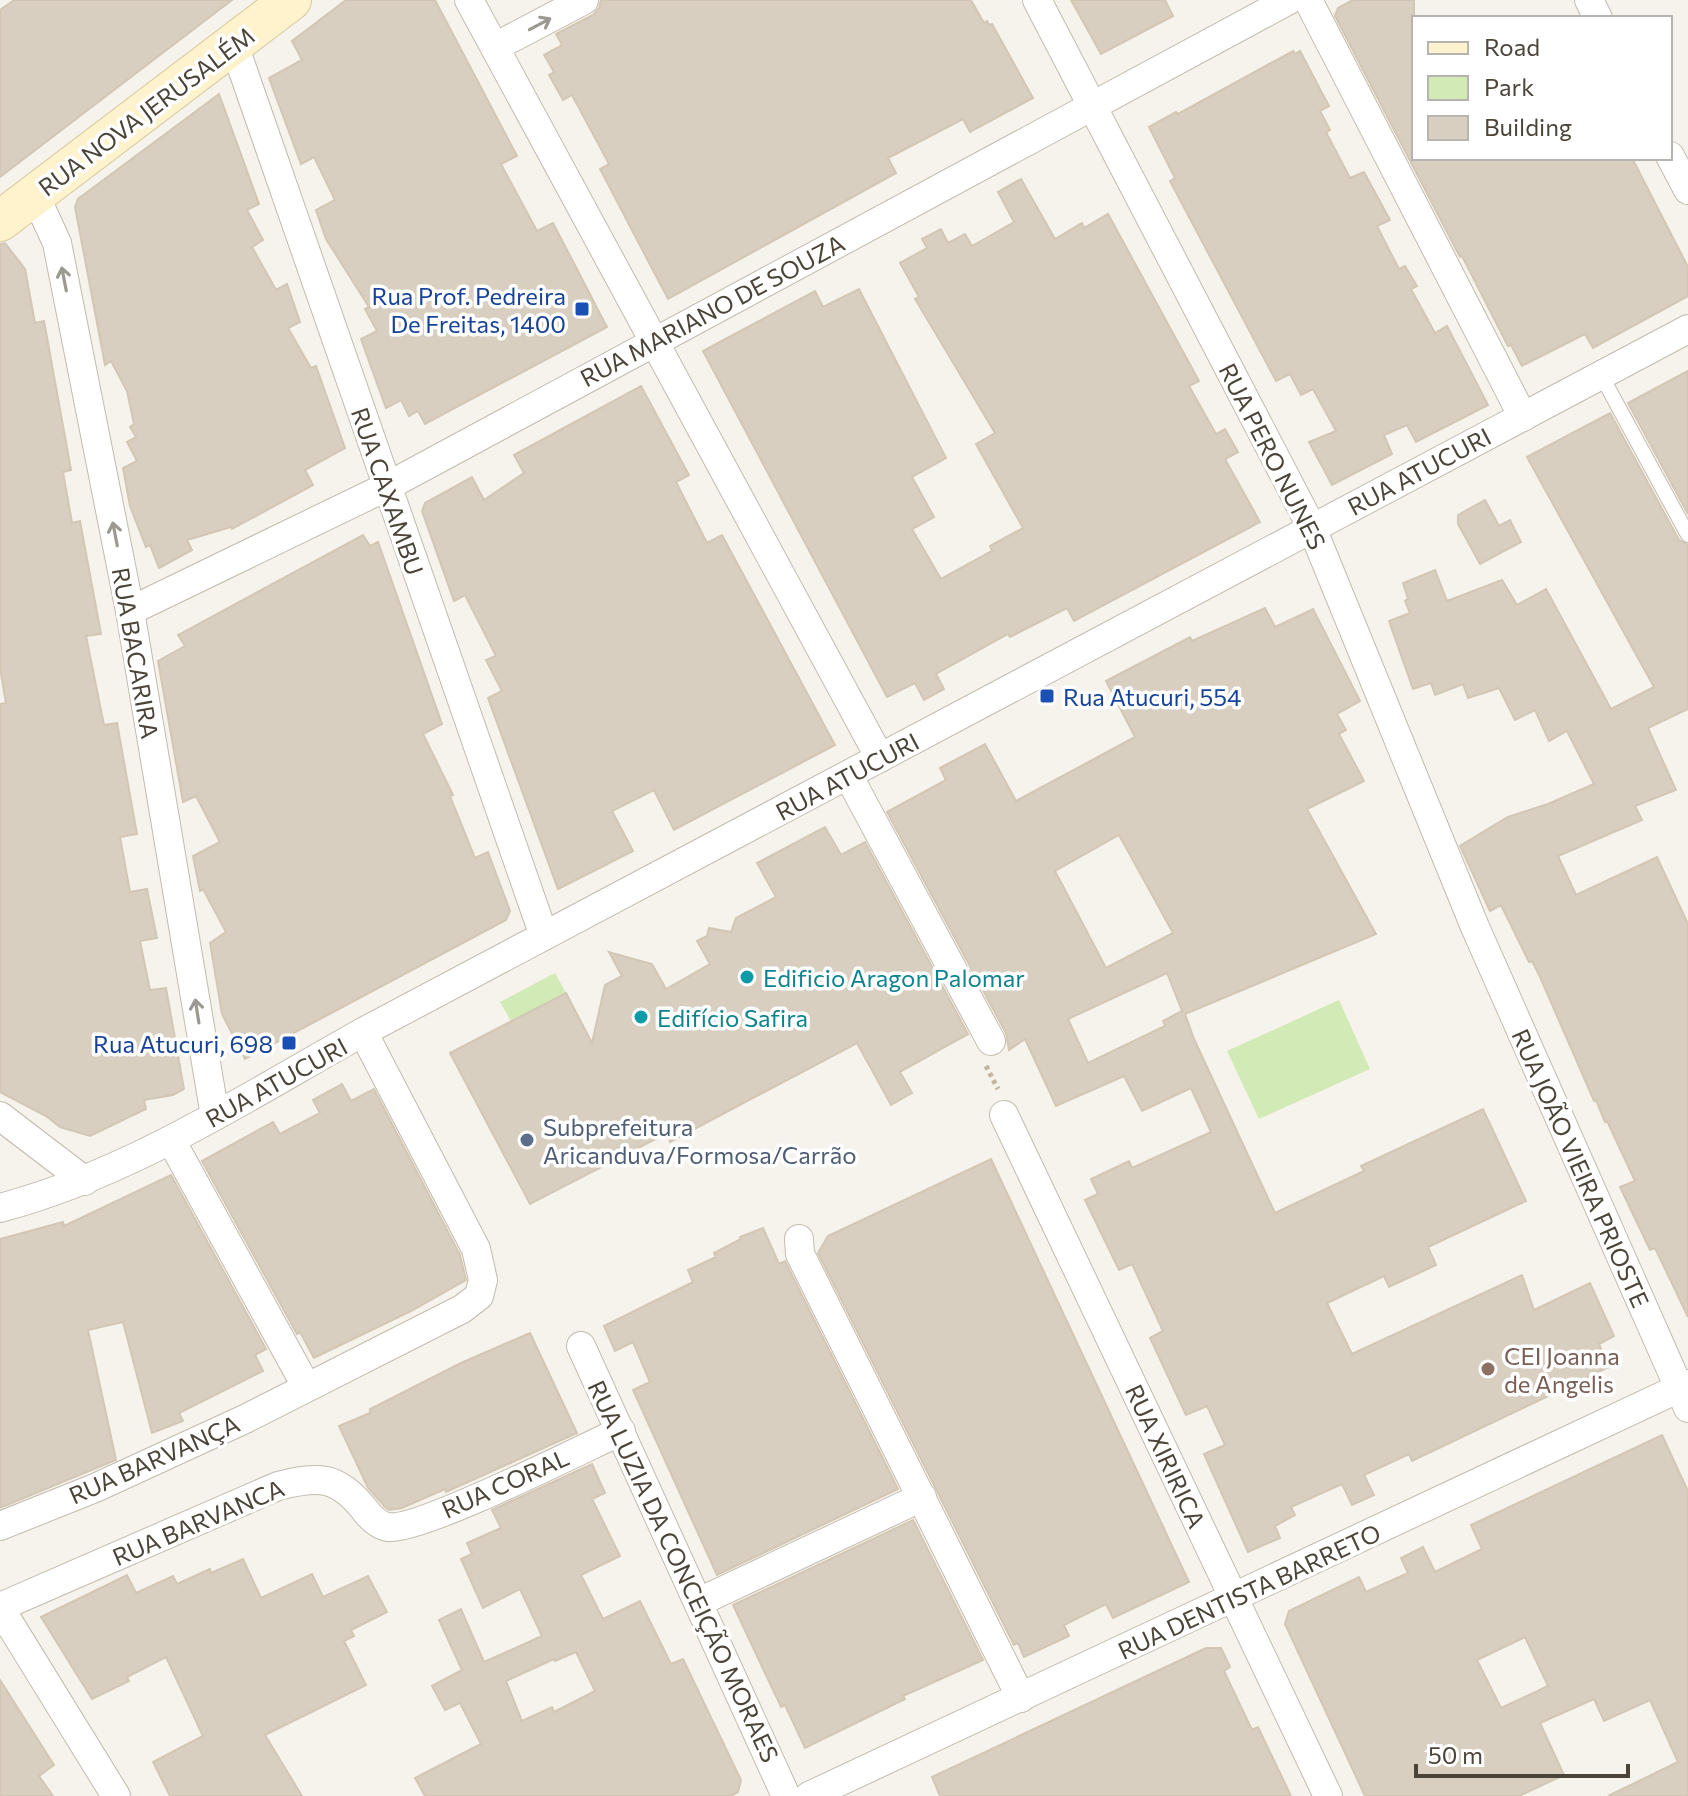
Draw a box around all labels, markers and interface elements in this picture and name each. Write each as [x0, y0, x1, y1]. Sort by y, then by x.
one-way arrow [527, 15, 551, 31]
legend [1412, 16, 1672, 160]
street label: RUA NOVA JERUSALÉM [32, 20, 260, 202]
text: Road [1484, 32, 1540, 61]
text: Park [1484, 72, 1534, 101]
text: Building [1484, 112, 1572, 141]
street label: RUA MARIANO DE SOUZA [575, 228, 849, 392]
one-way arrow [56, 267, 71, 293]
place label: Rua Prof. Pedreira De Freitas, 1400 [371, 281, 566, 338]
marker: Rua Prof. Pedreira De Freitas, 1400 [573, 300, 591, 318]
street label: RUA PERO NUNES [1214, 358, 1332, 554]
street label: RUA CAXAMBU [346, 403, 430, 579]
street label: RUA ATUCURI [1343, 421, 1495, 521]
one-way arrow [106, 522, 121, 548]
street label: RUA BACARIRA [107, 565, 165, 741]
place label: Rua Atucuri, 554 [1063, 682, 1241, 711]
marker: Rua Atucuri, 554 [1038, 687, 1056, 705]
street label: RUA ATUCURI [771, 726, 923, 826]
place label: Edificio Aragon Palomar [763, 963, 1025, 992]
marker: Edificio Aragon Palomar [738, 968, 756, 986]
one-way arrow [188, 999, 203, 1024]
place label: Edifício Safira [657, 1003, 808, 1032]
marker: Edifício Safira [632, 1008, 650, 1026]
street label: RUA JOÃO VIEIRA PRIOSTE [1506, 1024, 1656, 1312]
place label: Rua Atucuri, 698 [93, 1029, 273, 1058]
street label: RUA ATUCURI [200, 1031, 352, 1133]
marker: Rua Atucuri, 698 [280, 1034, 298, 1052]
place label: Subprefeitura Aricanduva/Formosa/Carrão [543, 1112, 856, 1169]
marker: Subprefeitura Aricanduva/Formosa/Carrão [518, 1131, 536, 1149]
place label: CEI Joanna de Angelis [1504, 1341, 1620, 1398]
marker: CEI Joanna de Angelis [1479, 1360, 1497, 1378]
street label: RUA LUZIA DA CONCEIÇÃO MORAES [583, 1376, 785, 1766]
street label: RUA XIRIRICA [1120, 1380, 1212, 1532]
street label: RUA BARVANÇA [64, 1408, 244, 1510]
street label: RUA CORAL [437, 1442, 573, 1524]
street label: RUA BARVANCA [108, 1473, 288, 1571]
street label: RUA DENTISTA BARRETO [1113, 1517, 1385, 1665]
scale bar [1416, 1728, 1628, 1778]
text: 50 m [1428, 1740, 1483, 1769]

